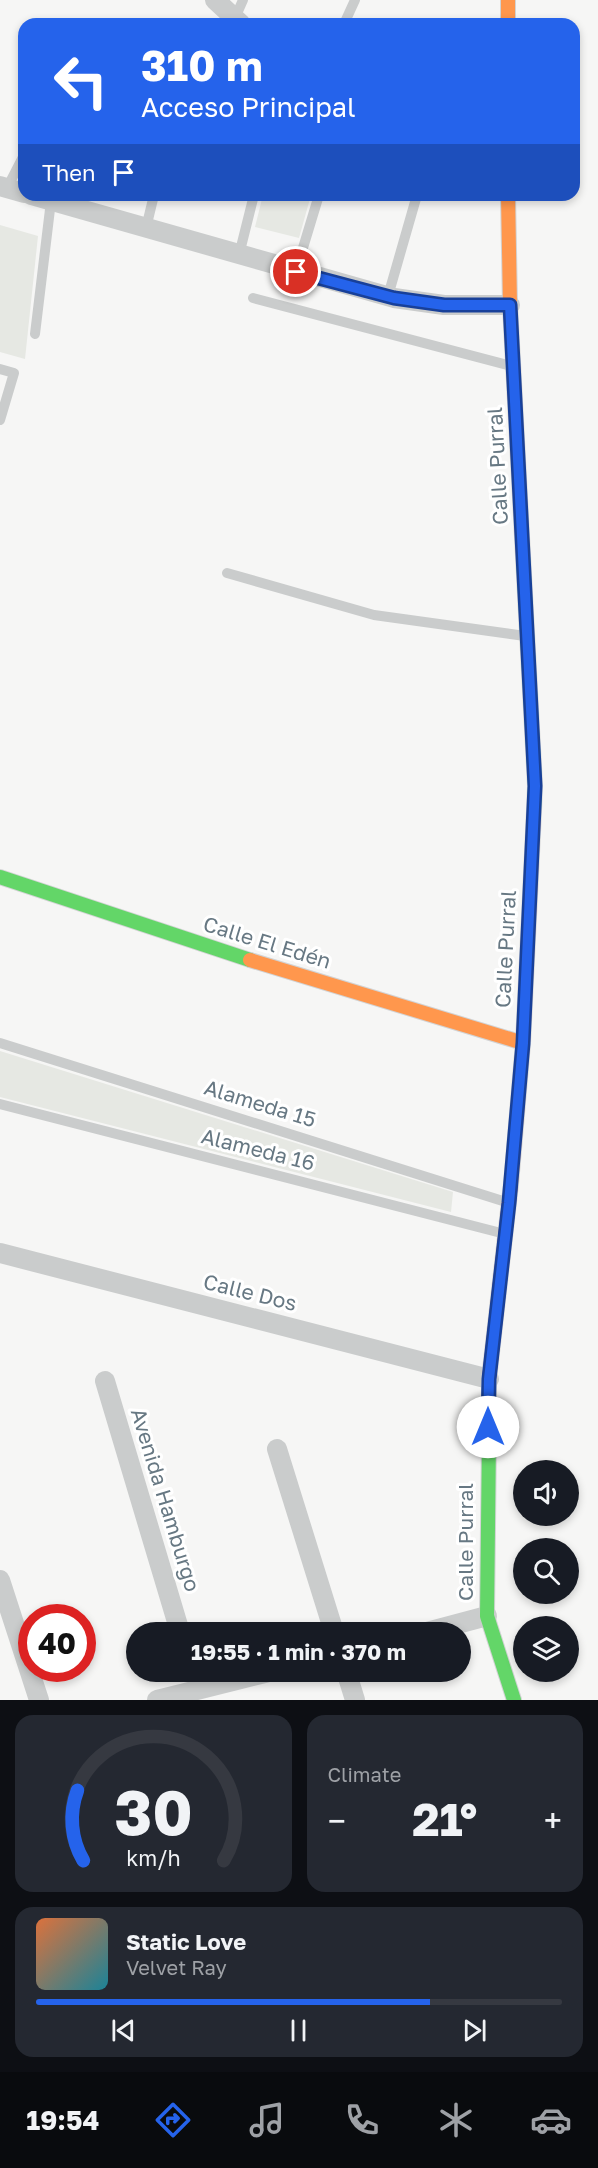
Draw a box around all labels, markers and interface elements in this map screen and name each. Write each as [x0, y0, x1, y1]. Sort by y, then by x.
text: 310 m [141, 40, 263, 90]
icon: left [42, 42, 120, 120]
text: Acceso Principal [141, 91, 356, 123]
icon: arrive [107, 156, 140, 189]
text: Then [42, 159, 95, 186]
pin [270, 246, 321, 297]
icon: arrive [279, 255, 312, 288]
street label: Calle Purral [481, 406, 513, 526]
street label: Calle Purral [489, 889, 521, 1009]
street label: Calle El Edén [200, 910, 334, 974]
street label: Alameda 15 [201, 1074, 319, 1132]
street label: Alameda 16 [199, 1122, 318, 1176]
street label: Calle Dos [201, 1268, 300, 1316]
position arrow [456, 1395, 520, 1459]
street label: Avenida Hamburgo [126, 1405, 206, 1595]
map controls [513, 1460, 579, 1682]
button: sound [513, 1460, 579, 1526]
street label: Calle Purral [452, 1483, 478, 1601]
button: search [513, 1538, 579, 1604]
speed limit sign: 40 [18, 1604, 96, 1682]
button: layers [513, 1616, 579, 1682]
text: 19:55 · 1 min · 370 m [191, 1638, 406, 1665]
text: Climate [328, 1762, 401, 1786]
text: 30 [114, 1774, 193, 1849]
text: 21° [412, 1792, 477, 1846]
text: − [328, 1801, 346, 1840]
text: + [544, 1801, 562, 1840]
text: km/h [126, 1845, 181, 1871]
text: Static Love [126, 1928, 246, 1955]
text: Velvet Ray [126, 1955, 227, 1979]
icon: previous [107, 2014, 140, 2047]
icon: pause [282, 2014, 315, 2047]
icon: next [458, 2014, 491, 2047]
icon: directions [152, 2099, 194, 2141]
icon: music [246, 2099, 288, 2141]
icon: phone [341, 2099, 383, 2141]
icon: climate [435, 2099, 477, 2141]
icon: car [530, 2099, 572, 2141]
text: 19:54 [26, 2104, 99, 2136]

